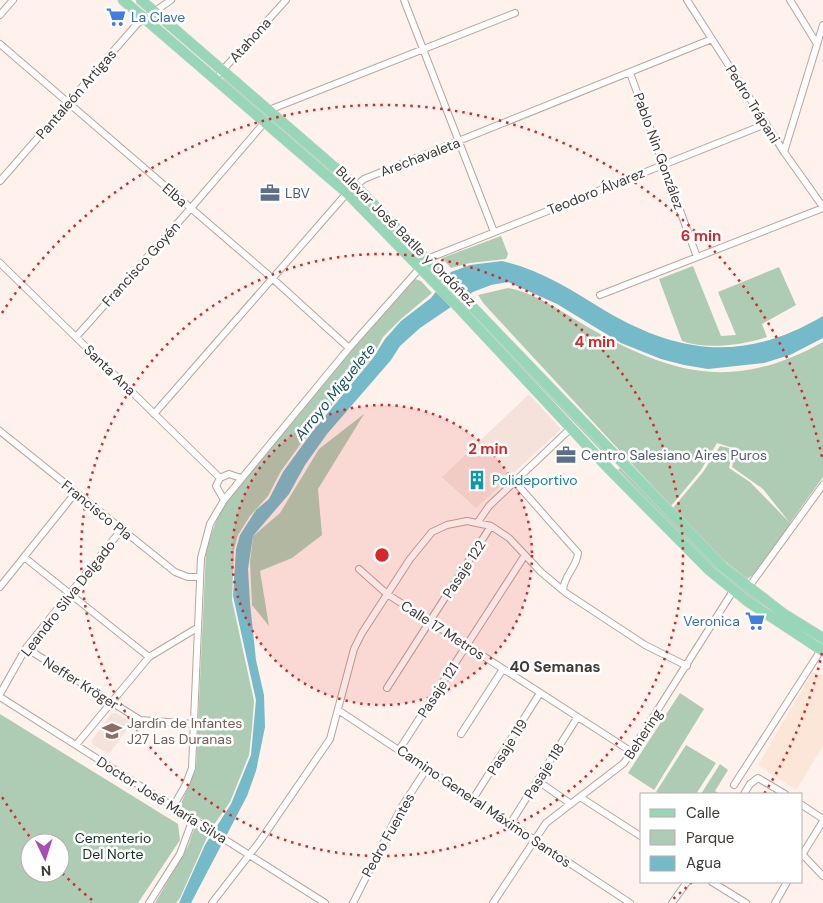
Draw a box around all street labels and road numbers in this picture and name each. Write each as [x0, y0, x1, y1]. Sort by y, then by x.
street label: Atahona [225, 14, 275, 66]
street label: Pantaleón Artigas [32, 45, 120, 143]
street label: Pedro Trápani [722, 61, 784, 147]
street label: Pablo Nin González [630, 90, 688, 212]
street label: Arechavaleta [377, 134, 463, 180]
street label: Bulevar José Batlle y Ordóñez [332, 162, 480, 310]
street label: Teodoro Álvarez [545, 163, 647, 219]
street label: Elba [159, 179, 191, 211]
street label: Francisco Goyén [98, 218, 184, 310]
street label: Santa Ana [80, 341, 140, 399]
street label: Francisco Pla [58, 476, 136, 544]
street label: Leandro Silva Delgado [17, 536, 119, 660]
street label: Pasaje 122 [439, 537, 489, 601]
street label: Calle 17 Metros [398, 596, 488, 664]
street label: Neffer Kröger [40, 653, 122, 713]
street label: Pasaje 121 [414, 659, 462, 721]
street label: Behering [620, 705, 666, 763]
street label: Pasaje 119 [483, 715, 531, 778]
street label: Pasaje 118 [520, 740, 568, 802]
street label: Camino General Máximo Santos [393, 741, 575, 871]
street label: Doctor José María Silva [93, 752, 231, 848]
street label: Pedro Fuentes [358, 790, 418, 880]

